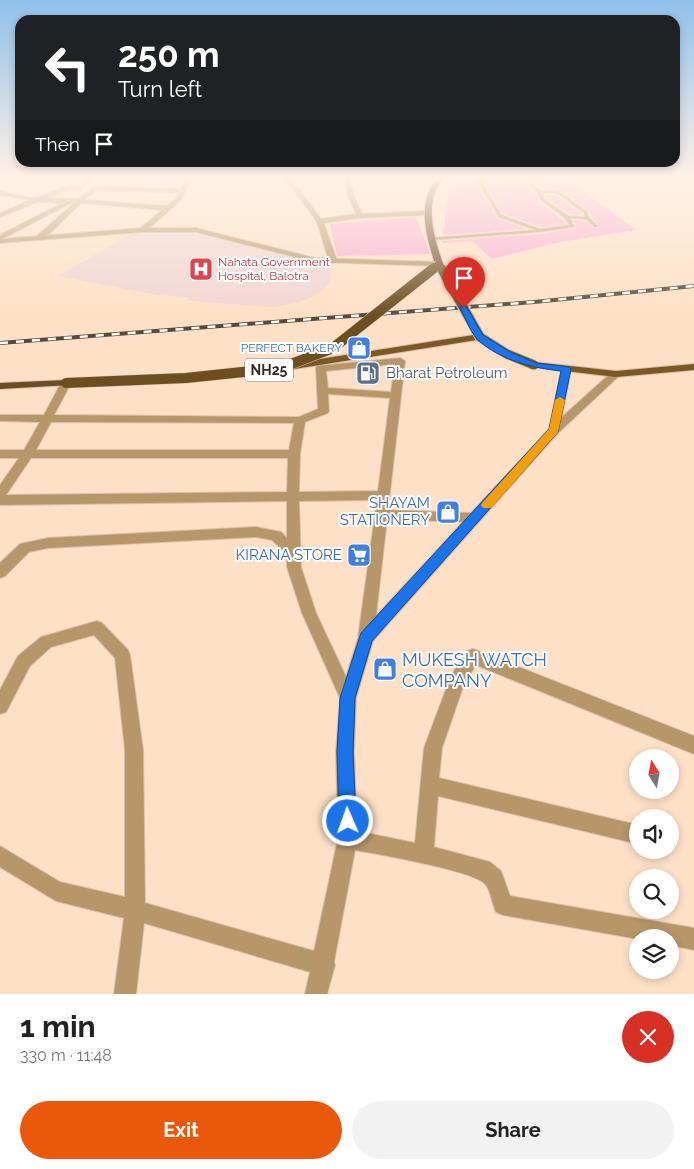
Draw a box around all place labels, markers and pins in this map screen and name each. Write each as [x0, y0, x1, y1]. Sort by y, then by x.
place label: Nahata Government Hospital, Balotra [218, 255, 330, 283]
hospital icon: Nahata Government Hospital, Balotra [188, 256, 214, 282]
pin [443, 257, 485, 308]
shop icon: PERFECT BAKERY [346, 335, 372, 361]
place label: PERFECT BAKERY [241, 341, 342, 355]
fuel station icon: Bharat Petroleum [355, 360, 381, 386]
place label: Bharat Petroleum [386, 364, 508, 382]
place label: SHAYAM STATIONERY [340, 494, 430, 529]
shop icon: SHAYAM STATIONERY [435, 499, 461, 525]
supermarket icon: KIRANA STORE [346, 542, 372, 568]
place label: KIRANA STORE [236, 546, 342, 564]
place label: MUKESH WATCH COMPANY [402, 649, 547, 691]
shop icon: MUKESH WATCH COMPANY [372, 656, 398, 682]

